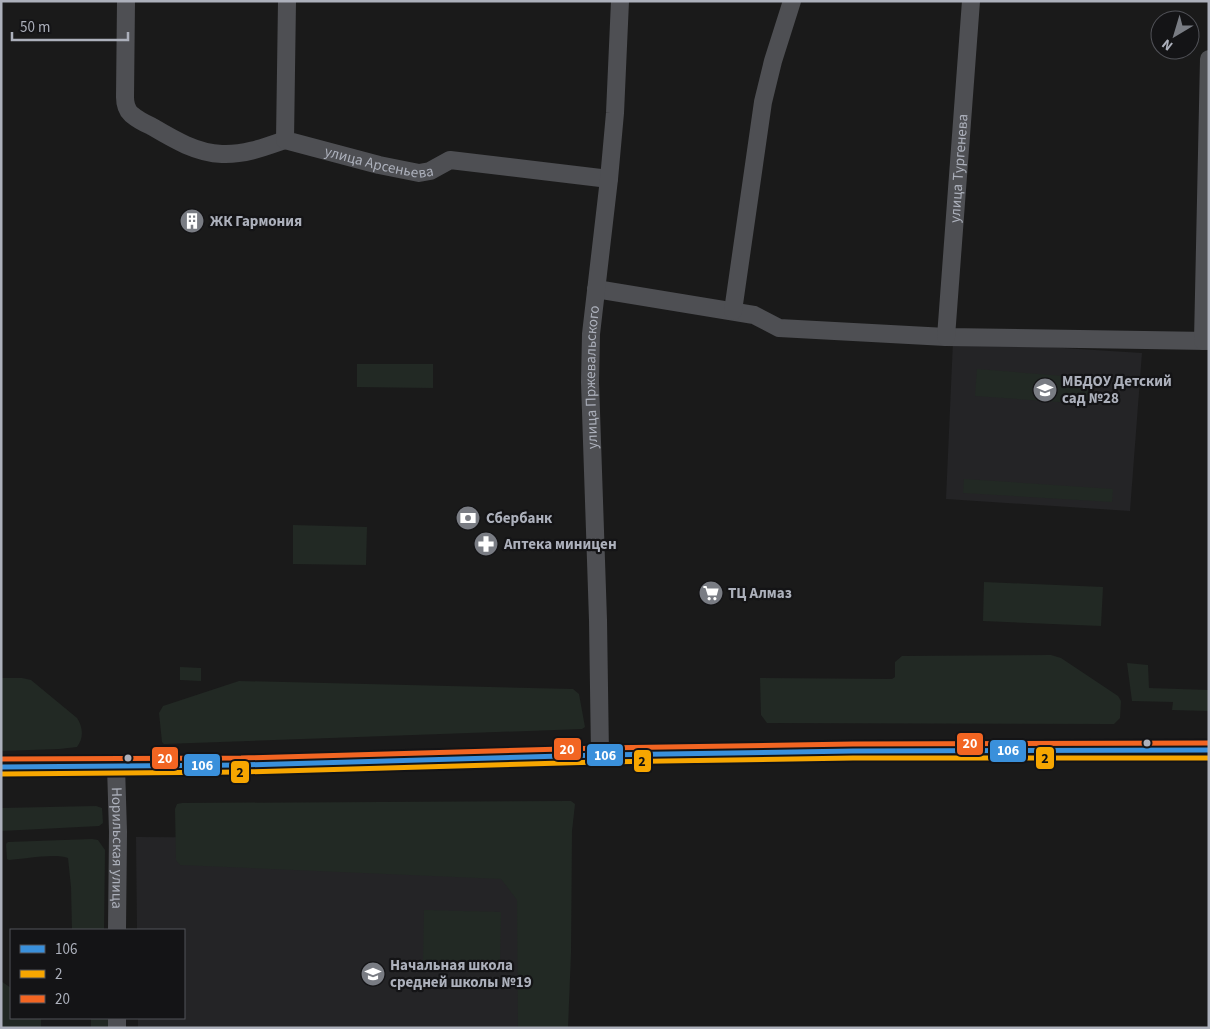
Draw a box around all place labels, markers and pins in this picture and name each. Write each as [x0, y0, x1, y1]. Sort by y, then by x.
building icon: ЖК Гармония [179, 208, 205, 234]
place label: ЖК Гармония [210, 211, 302, 232]
place label: МБДОУ Детский сад №28 [1062, 371, 1172, 409]
school or university icon: МБДОУ Детский сад №28 [1032, 377, 1058, 403]
bank icon: Сбербанк [455, 505, 481, 531]
place label: Сбербанк [486, 508, 553, 529]
pharmacy icon: Аптека миницен [473, 531, 499, 557]
place label: Аптека миницен [503, 534, 617, 555]
supermarket icon: ТЦ Алмаз [698, 580, 724, 606]
place label: ТЦ Алмаз [728, 583, 792, 604]
unlabelled marker [1142, 738, 1152, 748]
unlabelled marker [123, 753, 133, 763]
place label: Начальная школа средней школы №19 [390, 955, 532, 993]
school or university icon: Начальная школа средней школы №19 [360, 961, 386, 987]

